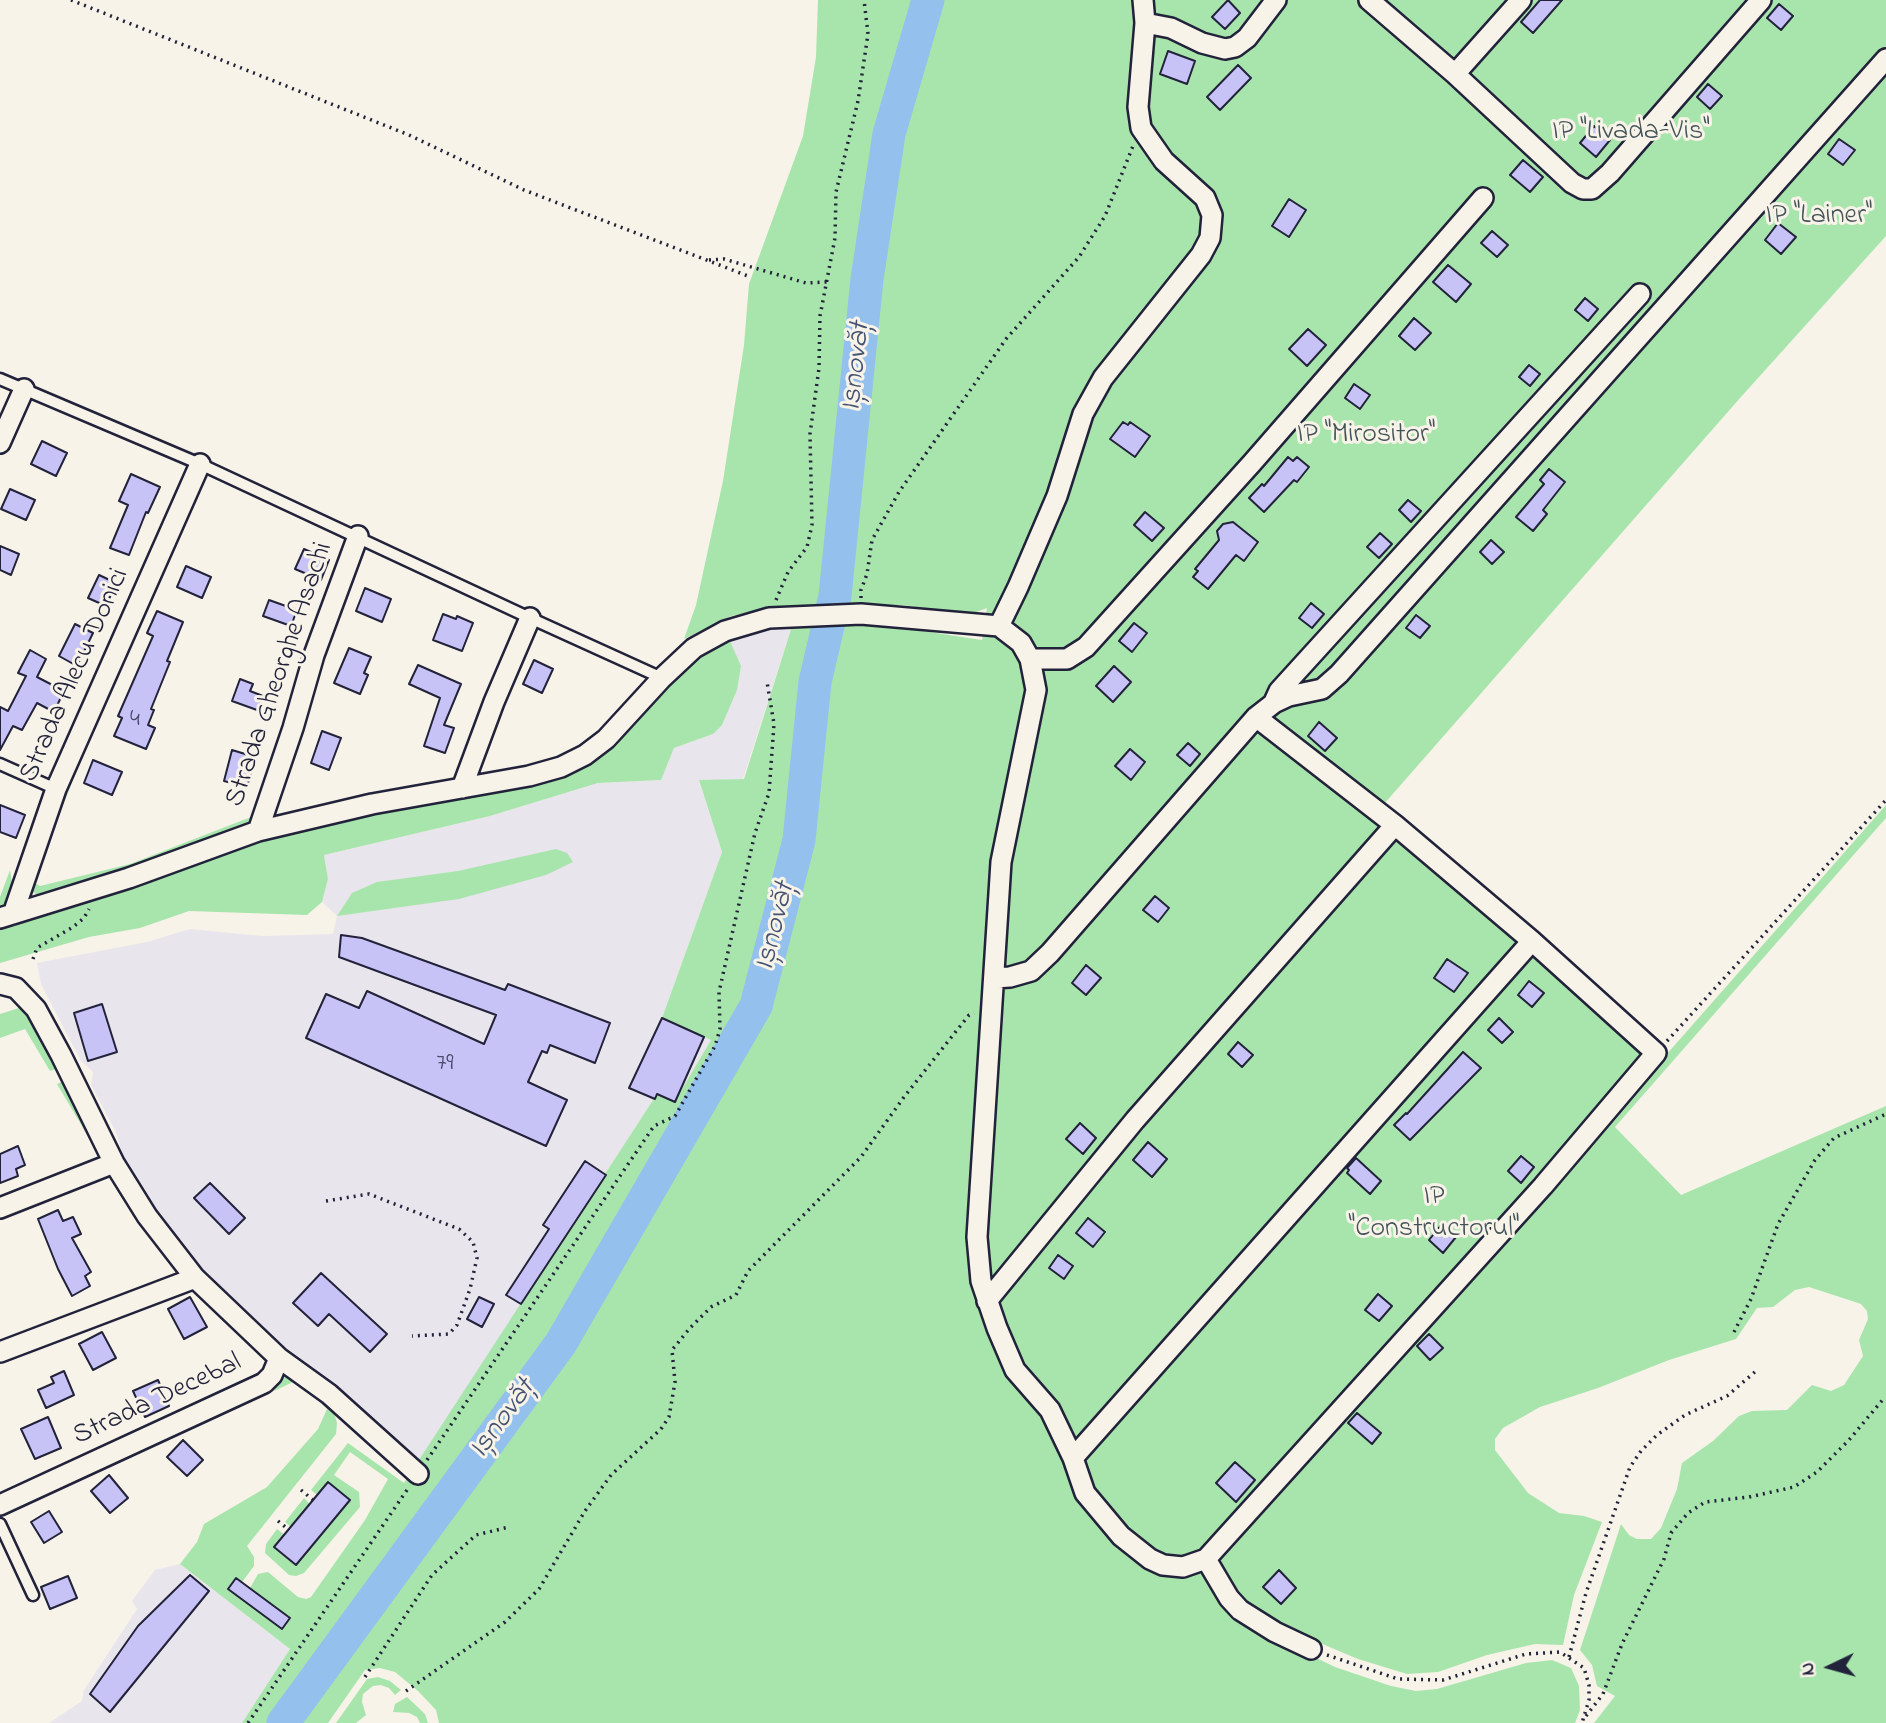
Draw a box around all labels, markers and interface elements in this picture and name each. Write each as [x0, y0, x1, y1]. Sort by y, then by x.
park label: IP "Livada-Vis" [1552, 116, 1710, 150]
park label: IP "Lainer" [1766, 200, 1872, 234]
water label: Ișnovăț [835, 321, 881, 413]
park label: IP "Mirositor" [1297, 419, 1435, 453]
street label: Strada Gheorghe Asachi [220, 538, 342, 812]
street label: Strada Alecu Donici [14, 564, 138, 788]
house number: 4 [130, 707, 140, 735]
water label: Ișnovăț [749, 879, 805, 975]
house number: 79 [436, 1051, 454, 1079]
park label: IP "Constructorul" [1349, 1181, 1519, 1247]
street label: Strada Decebal [69, 1347, 247, 1455]
water label: Ișnovăț [463, 1373, 545, 1467]
north arrow [1795, 1632, 1865, 1702]
text: N [1795, 1661, 1823, 1676]

